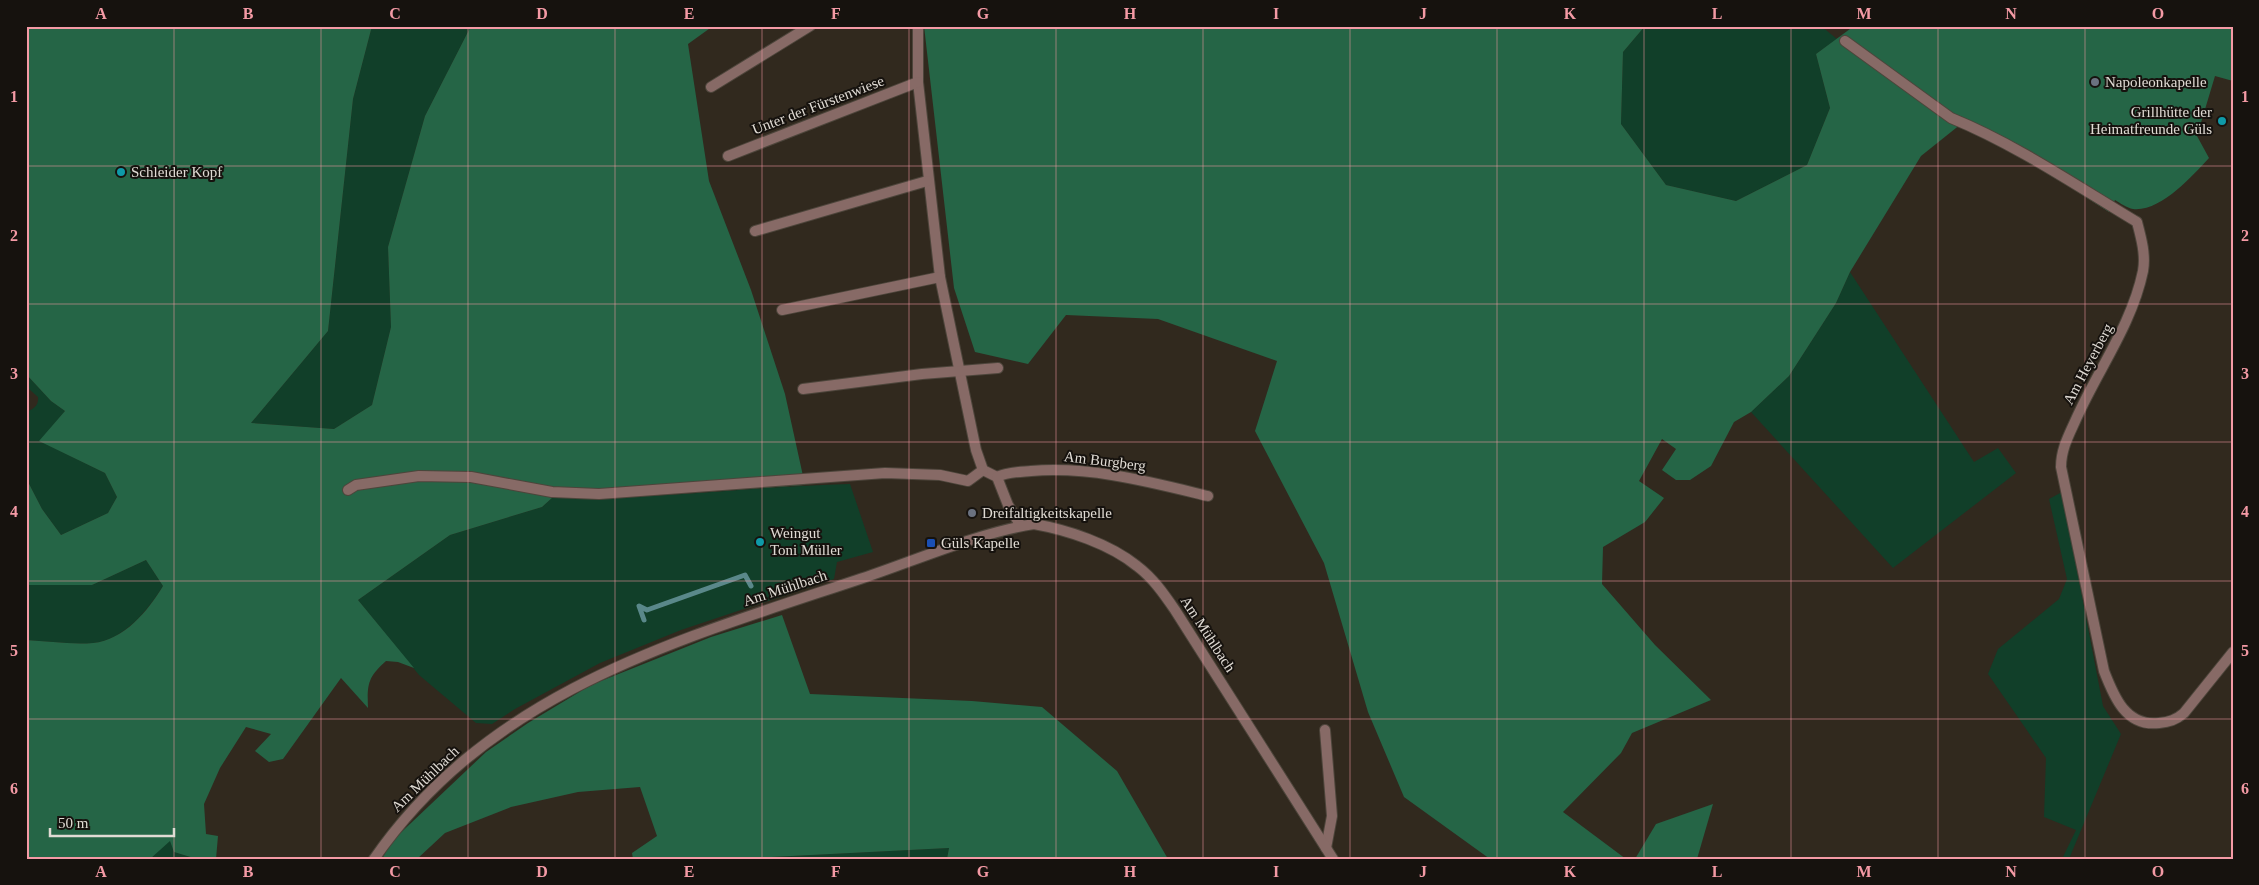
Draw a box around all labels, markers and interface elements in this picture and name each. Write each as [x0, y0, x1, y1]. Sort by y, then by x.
text: A [95, 5, 107, 22]
text: B [243, 5, 254, 22]
text: C [389, 5, 401, 22]
text: D [536, 5, 548, 22]
text: E [684, 5, 694, 22]
text: F [831, 5, 841, 22]
text: G [977, 5, 990, 22]
text: H [1124, 5, 1137, 22]
text: I [1273, 5, 1279, 22]
text: J [1419, 5, 1427, 22]
text: K [1564, 5, 1577, 22]
text: L [1712, 5, 1722, 22]
text: M [1856, 5, 1872, 22]
text: N [2005, 5, 2017, 22]
text: O [2152, 5, 2164, 22]
street label: Unter der Fürstenwiese [750, 72, 887, 138]
place label: Napoleonkapelle [2105, 74, 2207, 90]
marker: Napoleonkapelle [2089, 76, 2101, 88]
text: 1 [10, 88, 18, 105]
text: 1 [2241, 88, 2249, 105]
place label: Grillhütte der Heimatfreunde Güls [2090, 104, 2212, 137]
marker: Grillhütte der Heimatfreunde Güls [2216, 115, 2228, 127]
place label: Schleider Kopf [131, 164, 222, 180]
marker: Schleider Kopf [115, 166, 127, 178]
text: 2 [10, 227, 18, 244]
text: 2 [2241, 227, 2249, 244]
street label: Am Heyerberg [2060, 320, 2116, 407]
text: 3 [10, 365, 18, 382]
text: 3 [2241, 365, 2249, 382]
street label: Am Burgberg [1063, 448, 1147, 474]
text: 4 [10, 503, 18, 520]
text: 4 [2241, 503, 2249, 520]
place label: Dreifaltigkeitskapelle [982, 505, 1112, 521]
marker: Dreifaltigkeitskapelle [966, 507, 978, 519]
place label: Weingut Toni Müller [770, 525, 842, 558]
place label: Güls Kapelle [941, 535, 1020, 551]
marker: Weingut Toni Müller [754, 536, 766, 548]
marker: Güls Kapelle [925, 537, 937, 549]
street label: Am Mühlbach [741, 567, 829, 609]
street label: Am Mühlbach [1178, 593, 1239, 675]
text: 5 [10, 642, 18, 659]
text: 5 [2241, 642, 2249, 659]
street label: Am Mühlbach [388, 743, 462, 815]
text: 6 [10, 780, 18, 797]
text: 6 [2241, 780, 2249, 797]
scale bar [50, 805, 174, 837]
text: 50 m [58, 815, 89, 831]
text: A [95, 863, 107, 880]
text: B [243, 863, 254, 880]
text: C [389, 863, 401, 880]
text: D [536, 863, 548, 880]
text: E [684, 863, 694, 880]
text: F [831, 863, 841, 880]
text: G [977, 863, 990, 880]
text: H [1124, 863, 1137, 880]
text: I [1273, 863, 1279, 880]
text: J [1419, 863, 1427, 880]
text: K [1564, 863, 1577, 880]
text: L [1712, 863, 1722, 880]
text: M [1856, 863, 1872, 880]
text: N [2005, 863, 2017, 880]
text: O [2152, 863, 2164, 880]

